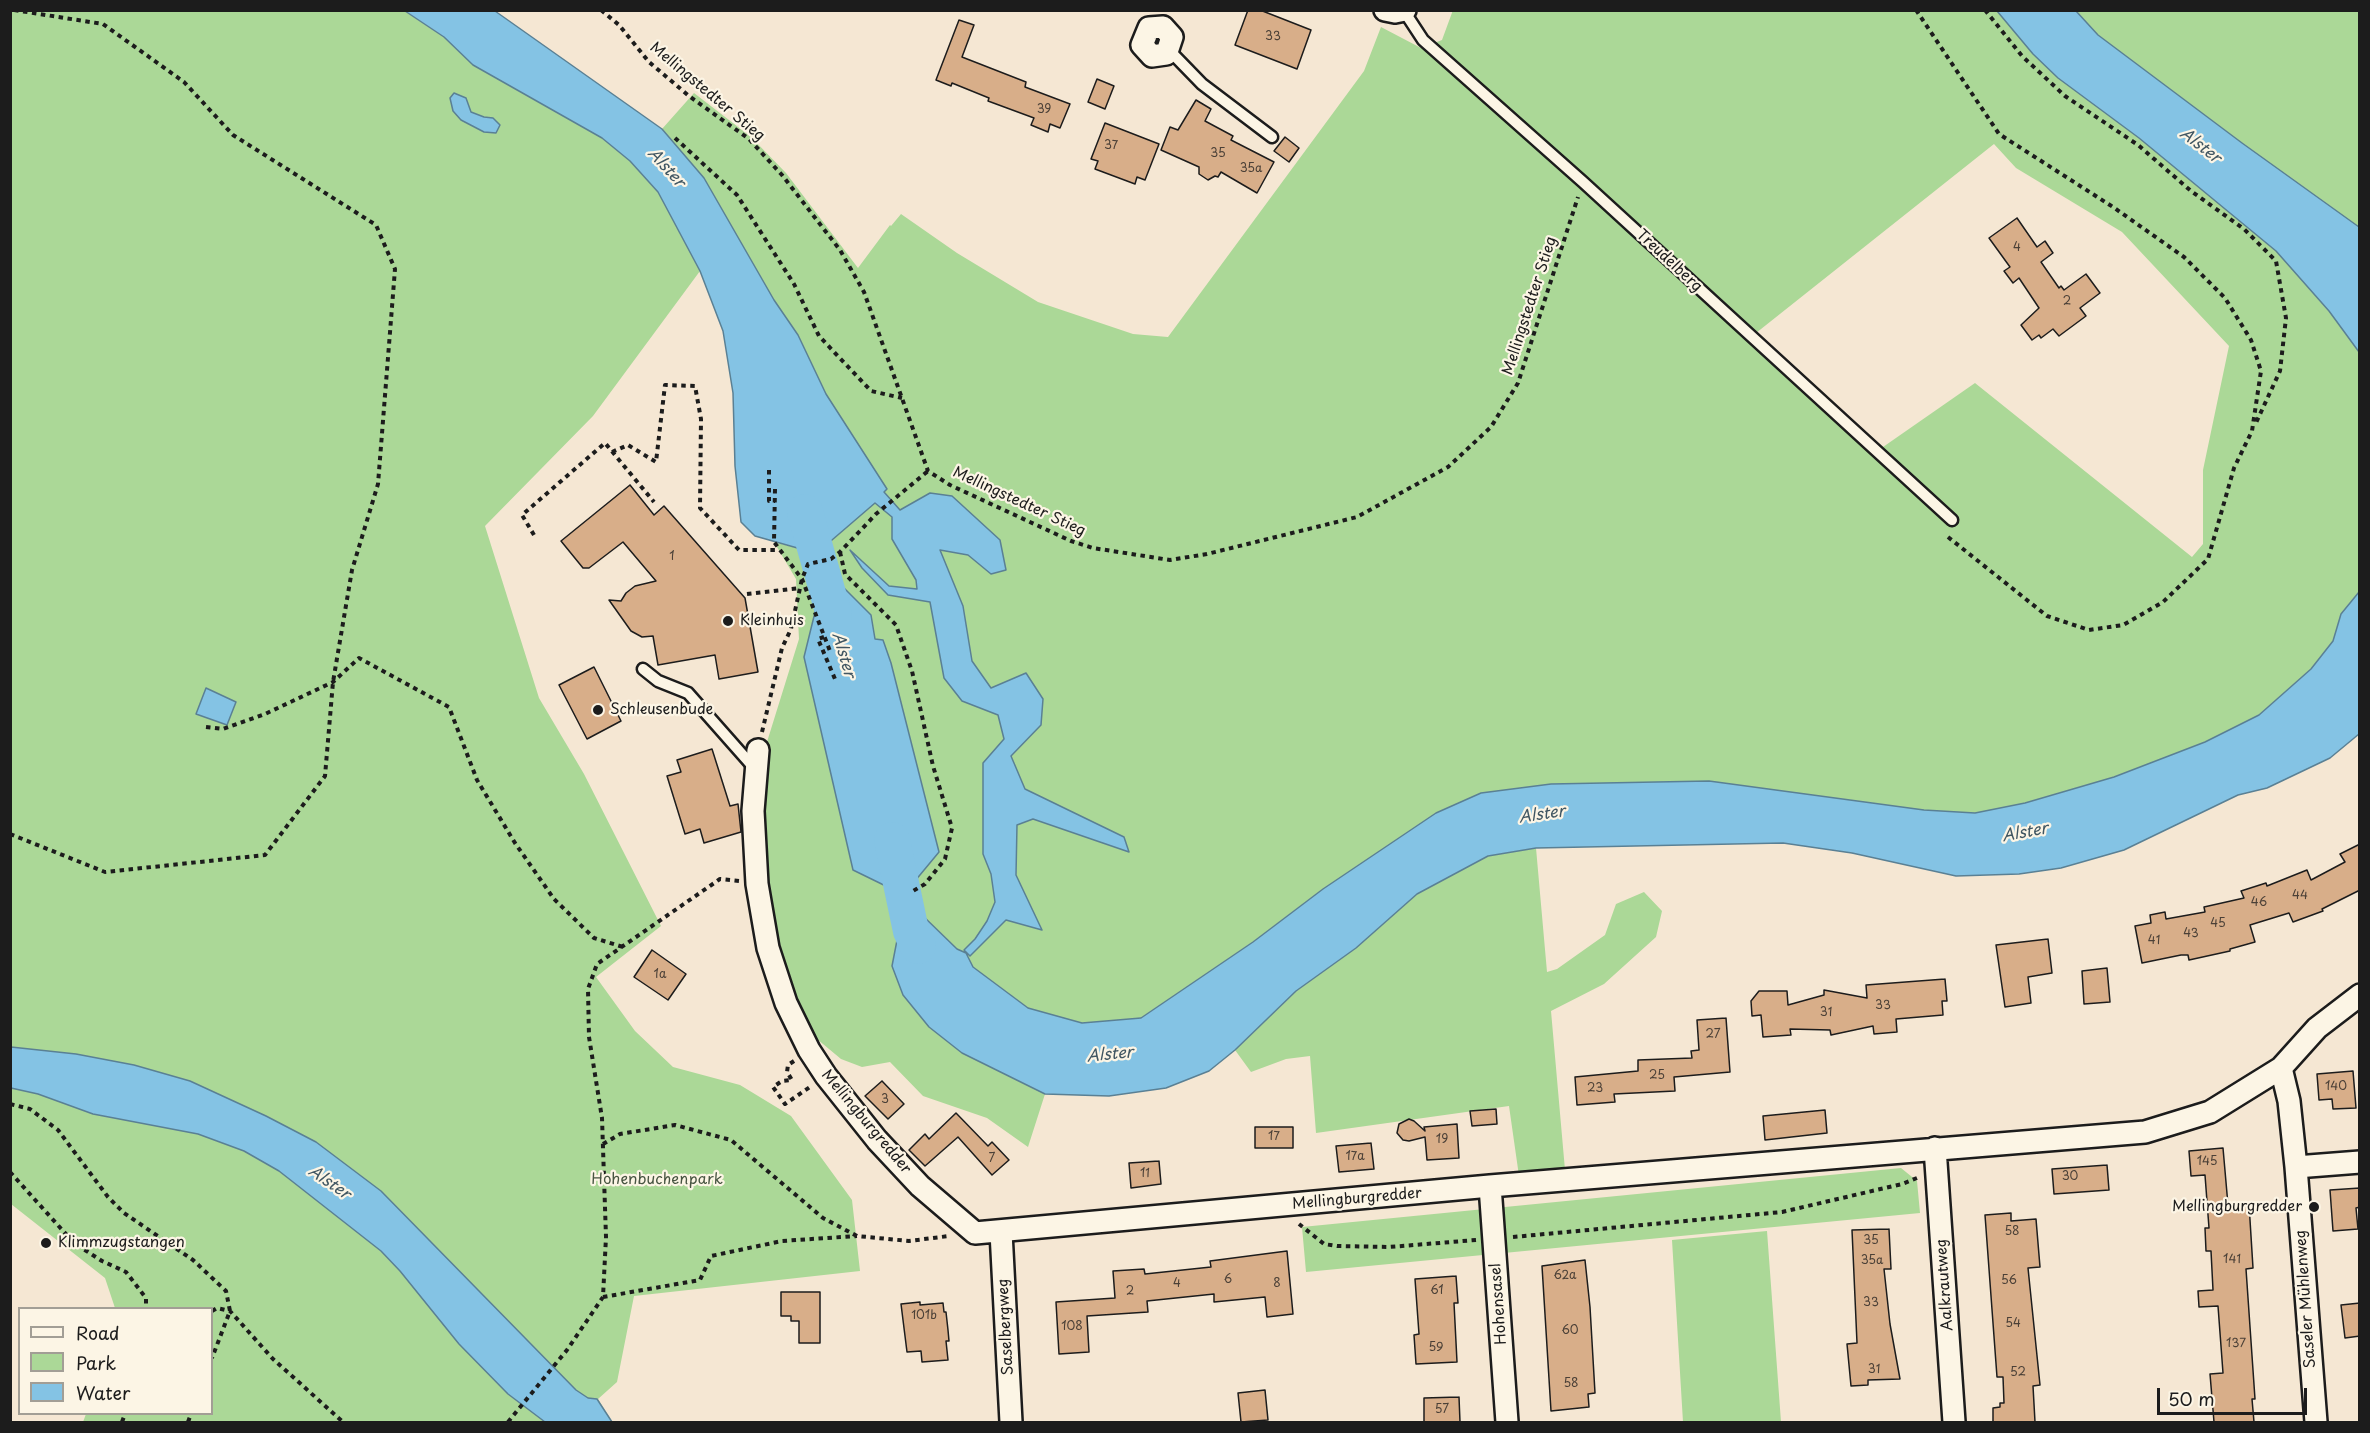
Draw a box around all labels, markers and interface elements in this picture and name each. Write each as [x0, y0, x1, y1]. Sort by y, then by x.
house number: 33 [1265, 30, 1281, 44]
street label: Mellingstedter Stieg [646, 39, 768, 145]
house number: 39 [1037, 103, 1051, 117]
water label: Alster [2176, 124, 2224, 168]
house number: 37 [1104, 139, 1118, 153]
water label: Alster [643, 144, 689, 192]
house number: 35 [1210, 147, 1226, 161]
house number: 35a [1240, 162, 1262, 176]
street label: Treudelberg [1632, 226, 1706, 296]
street label: Mellingstedter Stieg [1499, 235, 1561, 377]
house number: 4 [2013, 241, 2021, 255]
house number: 2 [2063, 295, 2071, 309]
street label: Mellingstedter Stieg [950, 463, 1088, 541]
house number: 1 [669, 550, 675, 564]
place label: Kleinhuis [740, 612, 804, 630]
marker: Kleinhuis [721, 614, 735, 628]
water label: Alster [827, 630, 859, 680]
place label: Schleusenbude [610, 701, 713, 719]
marker: Schleusenbude [591, 703, 605, 717]
water label: Alster [1518, 802, 1566, 828]
water label: Alster [2000, 820, 2050, 846]
house number: 44 [2292, 889, 2308, 903]
house number: 46 [2251, 896, 2267, 910]
house number: 45 [2210, 917, 2226, 931]
house number: 43 [2183, 927, 2199, 941]
house number: 41 [2148, 934, 2160, 948]
house number: 1a [654, 968, 666, 982]
house number: 33 [1875, 999, 1891, 1013]
house number: 31 [1820, 1006, 1832, 1020]
house number: 27 [1706, 1028, 1720, 1042]
water label: Alster [1086, 1043, 1134, 1067]
street label: Mellingburgredder [817, 1066, 915, 1178]
house number: 25 [1649, 1069, 1665, 1083]
house number: 140 [2325, 1080, 2347, 1094]
house number: 23 [1587, 1082, 1603, 1096]
house number: 3 [881, 1093, 889, 1107]
house number: 17 [1268, 1130, 1280, 1144]
house number: 19 [1436, 1133, 1448, 1147]
house number: 17a [1345, 1150, 1365, 1164]
house number: 7 [989, 1152, 995, 1166]
house number: 145 [2197, 1155, 2217, 1169]
water label: Alster [304, 1162, 354, 1204]
house number: 11 [1140, 1167, 1150, 1181]
house number: 30 [2062, 1170, 2078, 1184]
park label: Hohenbuchenpark [591, 1171, 723, 1189]
street label: Mellingburgredder [1291, 1184, 1423, 1214]
place label: Mellingburgredder [2172, 1198, 2302, 1216]
marker: Mellingburgredder [2307, 1200, 2321, 1214]
house number: 58 [2004, 1225, 2020, 1239]
street label: Saseler Mühlenweg [2292, 1229, 2320, 1369]
place label: Klimmzugstangen [58, 1234, 185, 1252]
house number: 35 [1863, 1234, 1879, 1248]
marker: Klimmzugstangen [39, 1236, 53, 1250]
street label: Aalkrautweg [1933, 1238, 1957, 1332]
house number: 141 [2223, 1253, 2241, 1267]
house number: 35a [1861, 1254, 1883, 1268]
street label: Hohensasel [1487, 1263, 1511, 1345]
house number: 62a [1554, 1269, 1576, 1283]
house number: 6 [1224, 1273, 1232, 1287]
house number: 56 [2001, 1274, 2017, 1288]
house number: 4 [1173, 1277, 1181, 1291]
house number: 8 [1273, 1277, 1281, 1291]
street label: Saselbergweg [994, 1278, 1018, 1376]
house number: 61 [1430, 1284, 1444, 1298]
house number: 2 [1126, 1285, 1134, 1299]
house number: 33 [1863, 1296, 1879, 1310]
legend [18, 1307, 213, 1415]
house number: 101b [911, 1309, 937, 1323]
house number: 54 [2005, 1317, 2021, 1331]
text: Road [76, 1319, 120, 1346]
house number: 108 [1061, 1320, 1083, 1334]
house number: 60 [1561, 1324, 1579, 1338]
house number: 137 [2226, 1337, 2246, 1351]
house number: 59 [1429, 1341, 1443, 1355]
text: Park [76, 1349, 116, 1376]
house number: 31 [1868, 1363, 1880, 1377]
house number: 52 [2010, 1366, 2026, 1380]
scale bar [2160, 1376, 2310, 1414]
house number: 58 [1563, 1377, 1579, 1391]
text: Water [76, 1379, 130, 1406]
text: 50 m [2168, 1385, 2215, 1412]
house number: 57 [1435, 1403, 1449, 1417]

